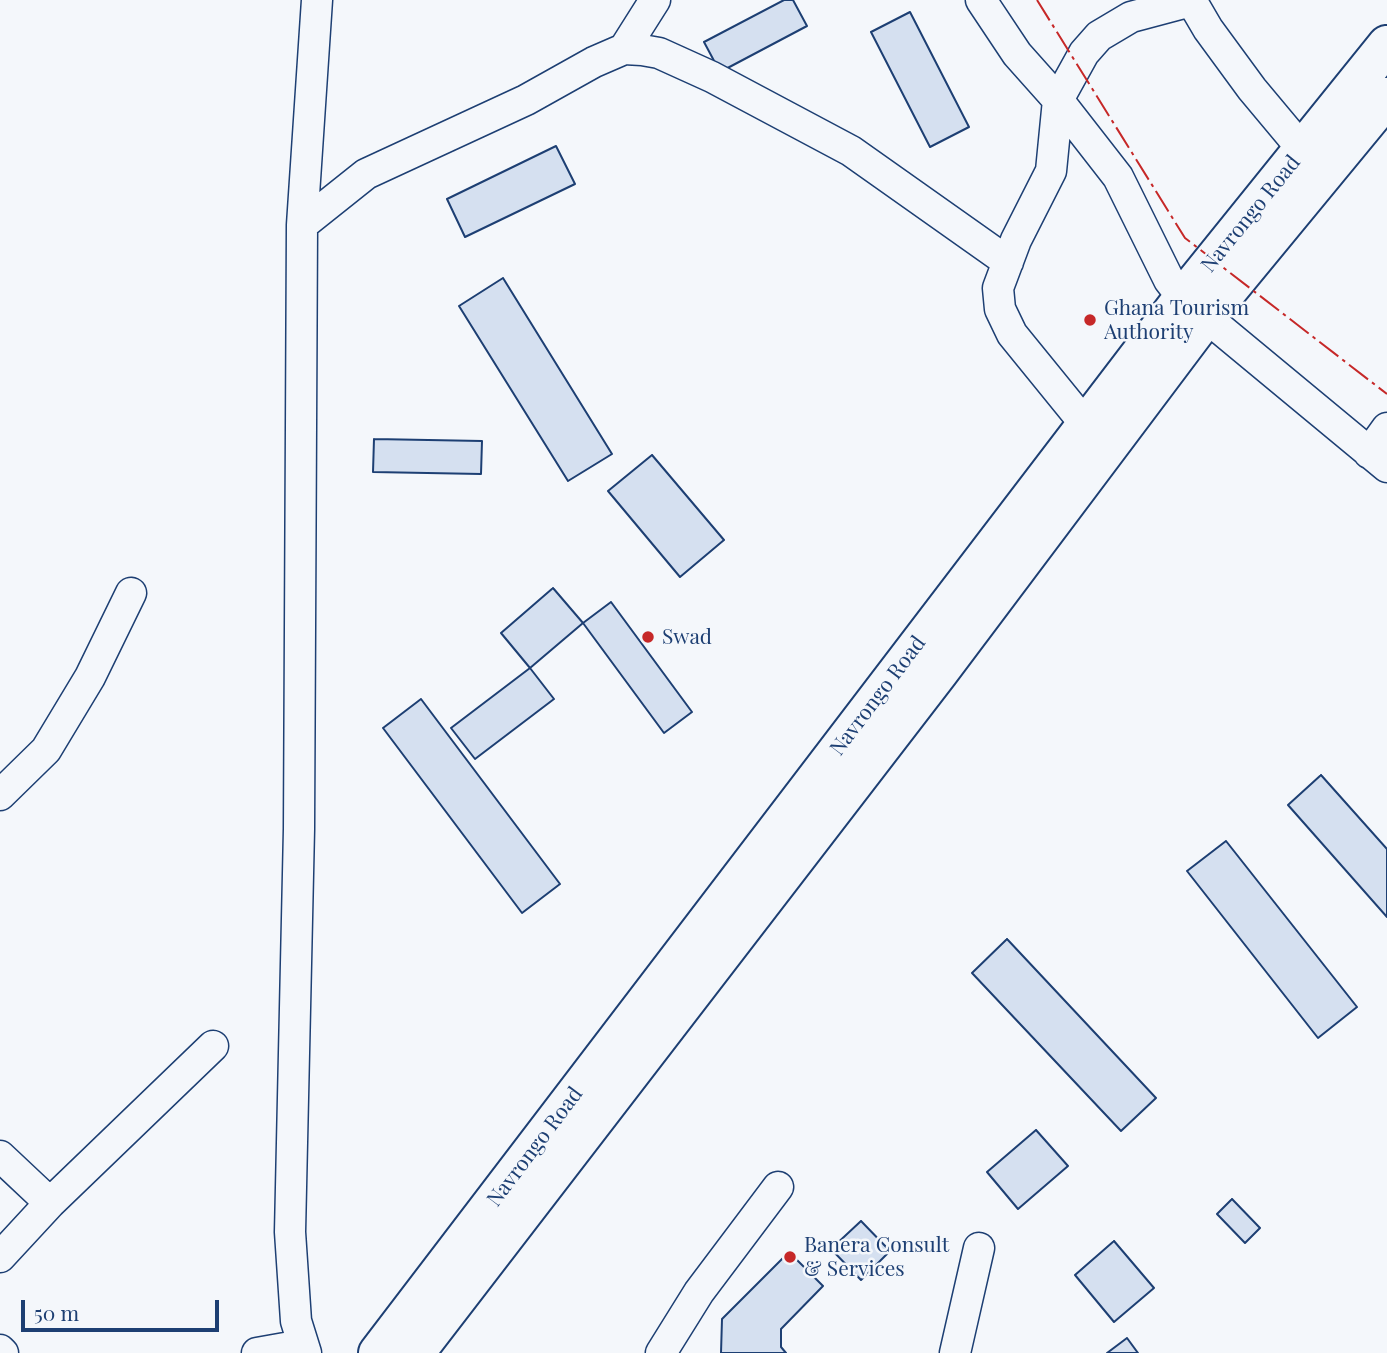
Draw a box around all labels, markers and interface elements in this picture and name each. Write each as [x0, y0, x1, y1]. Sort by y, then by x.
street label: Navrongo Road [1196, 150, 1306, 278]
place label: Ghana Tourism Authority [1104, 295, 1249, 345]
marker: Ghana Tourism Authority [1082, 312, 1098, 328]
place label: Swad [662, 624, 712, 650]
marker: Swad [640, 629, 656, 645]
street label: Navrongo Road [825, 631, 931, 761]
street label: Navrongo Road [482, 1082, 588, 1212]
place label: Banera Consult & Services [804, 1232, 949, 1282]
marker: Banera Consult & Services [782, 1249, 798, 1265]
scale bar [24, 1286, 222, 1330]
text: 50 m [34, 1298, 79, 1326]

